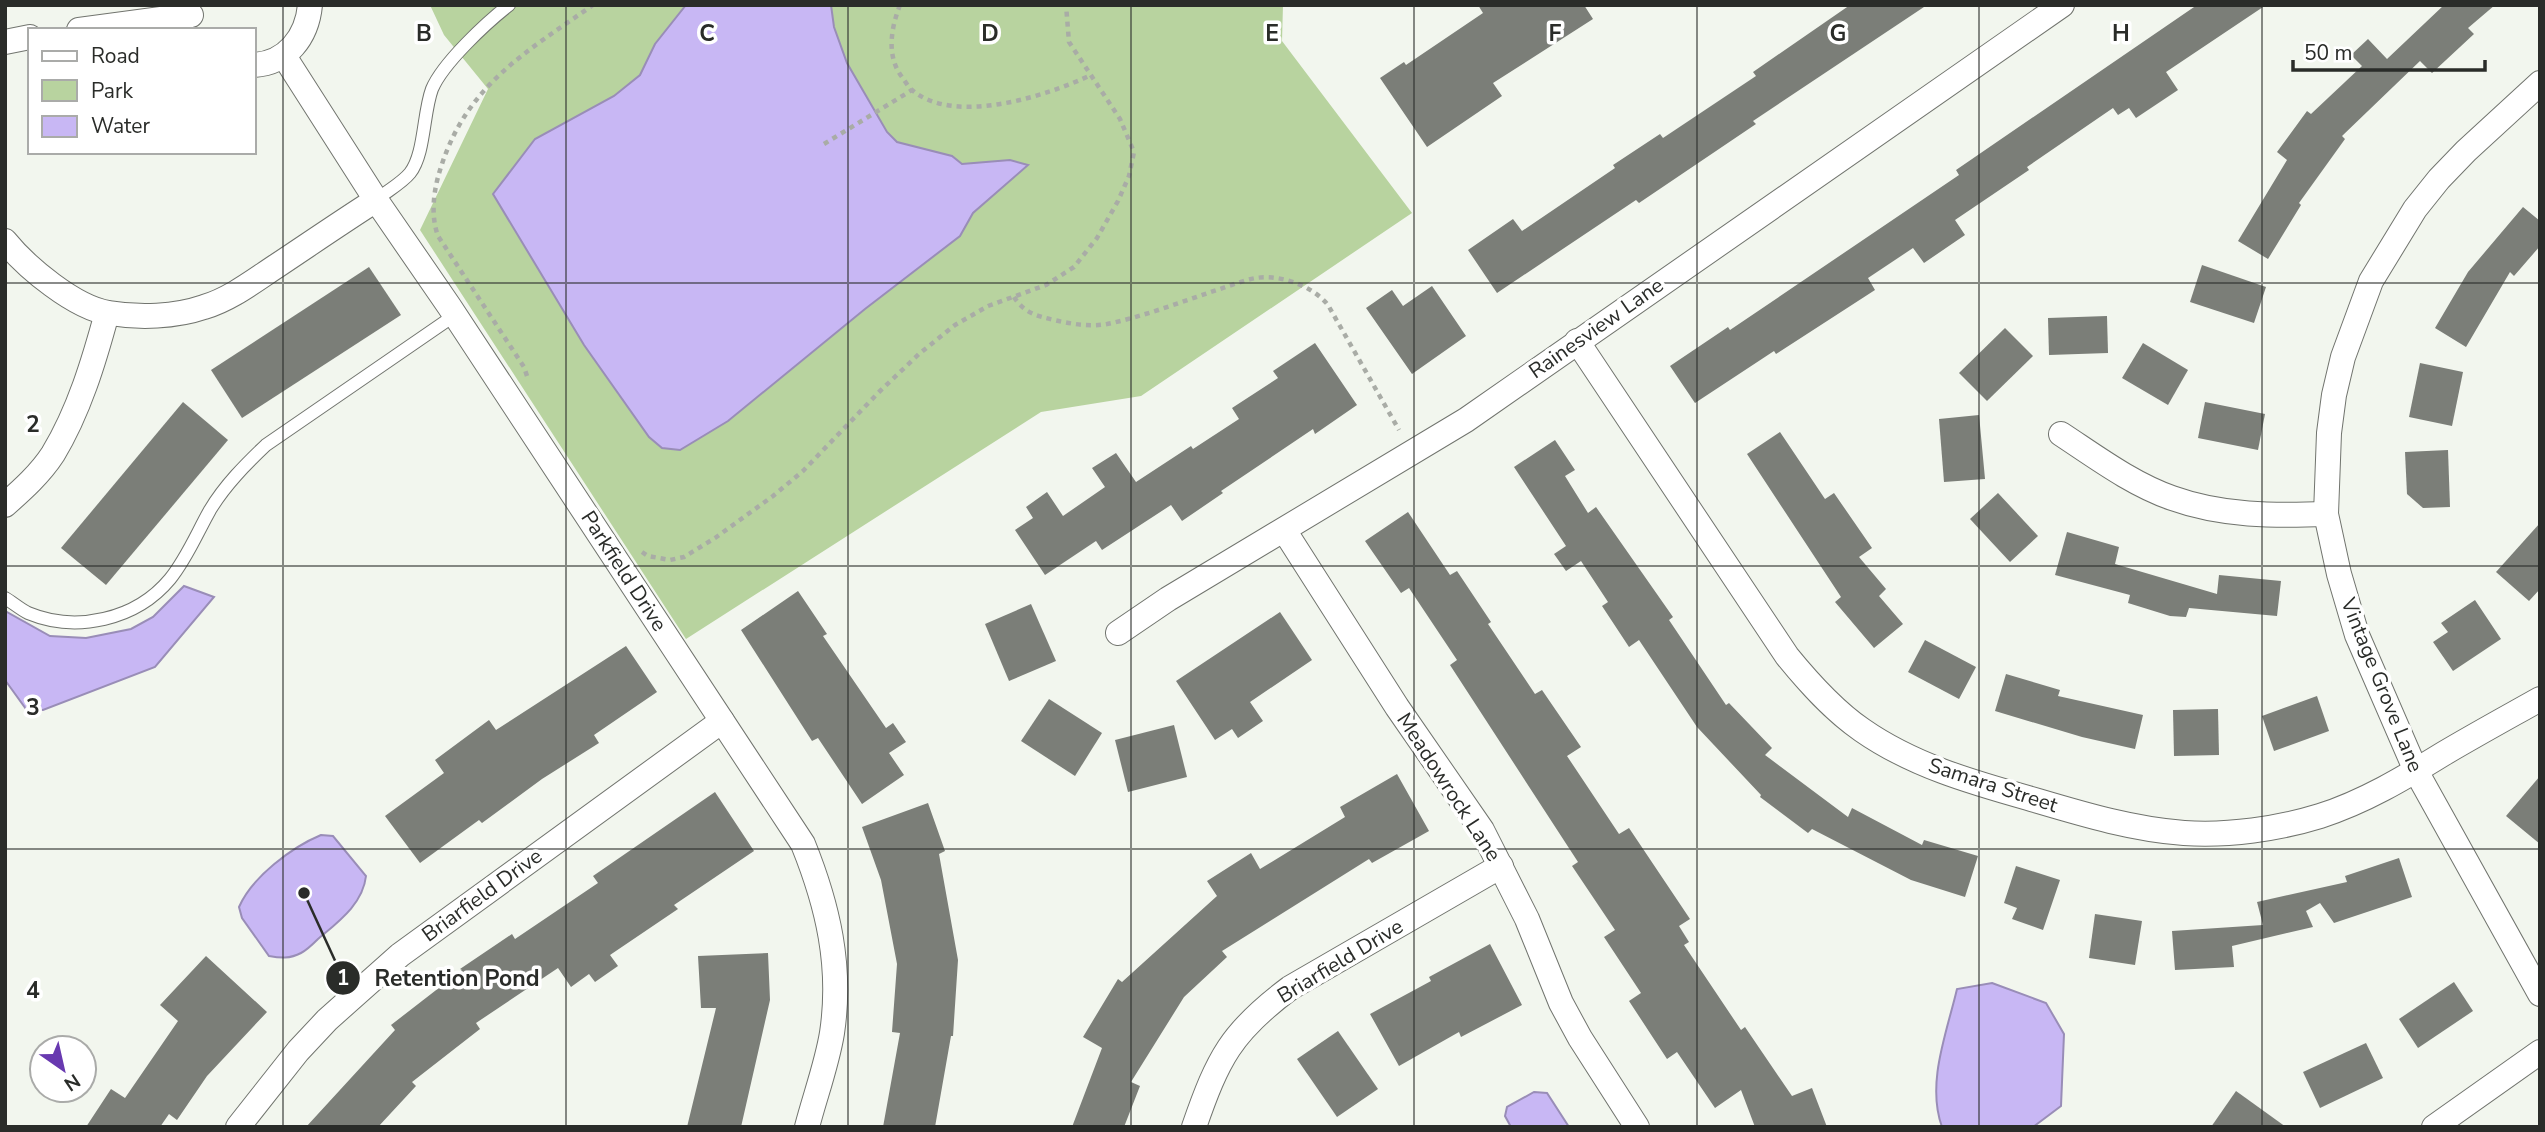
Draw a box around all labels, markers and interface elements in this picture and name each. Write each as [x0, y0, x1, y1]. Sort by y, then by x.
text: B [416, 18, 432, 49]
text: C [699, 18, 715, 49]
text: D [981, 18, 999, 49]
text: E [1265, 18, 1279, 49]
text: F [1549, 18, 1562, 49]
text: G [1830, 18, 1846, 49]
text: H [2112, 18, 2130, 49]
legend [28, 28, 256, 154]
scale bar [2293, 28, 2486, 72]
text: 50 m [2304, 39, 2353, 67]
text: Road [91, 42, 140, 70]
text: Park [91, 77, 133, 105]
text: Water [91, 112, 150, 140]
street label: Rainesview Lane [1523, 271, 1669, 385]
text: 2 [26, 409, 40, 440]
street label: Parkfield Drive [575, 505, 673, 637]
street label: Vintage Grove Lane [2334, 593, 2430, 776]
text: 3 [26, 692, 40, 723]
street label: Meadowrock Lane [1390, 707, 1508, 867]
street label: Samara Street [1925, 751, 2062, 819]
street label: Briarfield Drive [416, 842, 548, 948]
street label: Briarfield Drive [1272, 912, 1408, 1010]
callout: Retention Pond [325, 956, 554, 1000]
text: Retention Pond [374, 963, 540, 994]
text: 1 [337, 964, 349, 992]
text: 4 [26, 975, 40, 1006]
north arrow [28, 1034, 98, 1104]
text: N [59, 1068, 85, 1097]

